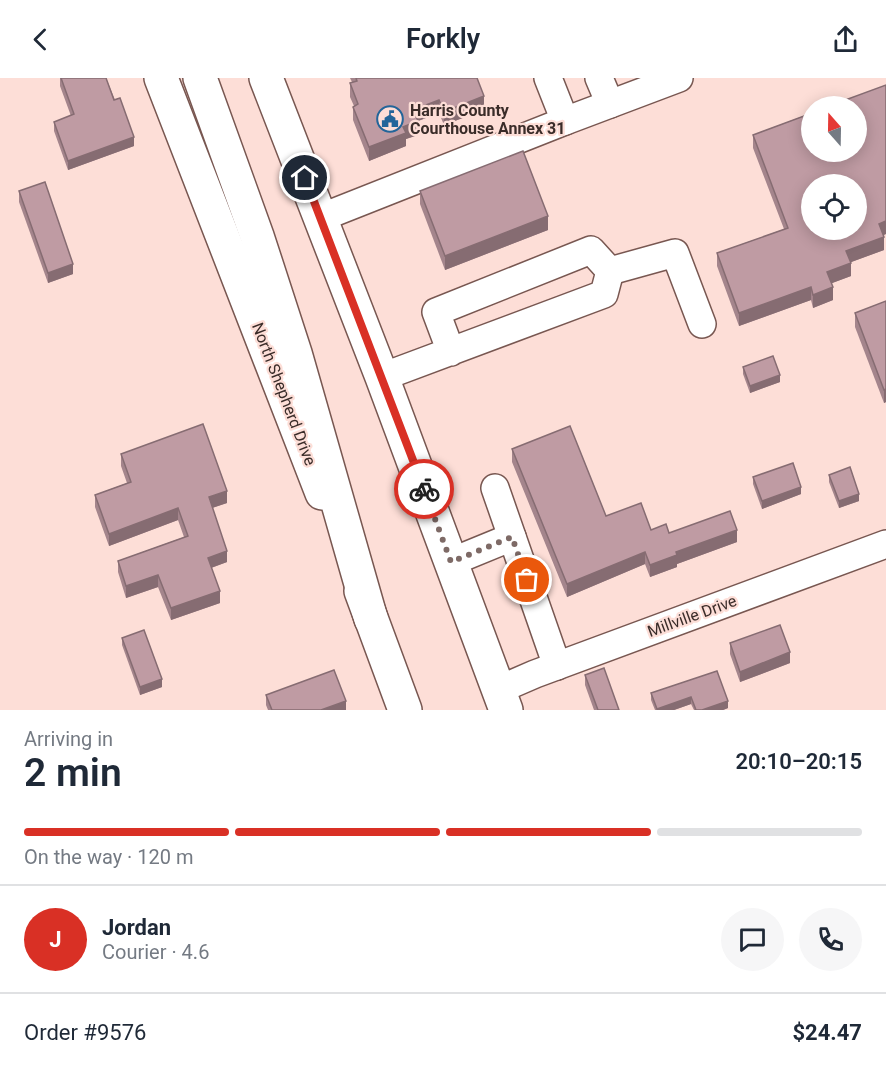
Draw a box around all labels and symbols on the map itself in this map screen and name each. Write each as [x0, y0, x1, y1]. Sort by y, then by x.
north arrow [801, 96, 867, 162]
place label: Harris County Courthouse Annex 31 [410, 101, 565, 138]
public building icon: Harris County Courthouse Annex 31 [375, 104, 405, 134]
pin [279, 152, 330, 203]
street label: North Shepherd Drive [248, 320, 320, 468]
courier [394, 459, 454, 519]
pin [501, 554, 552, 605]
street label: Millville Drive [645, 591, 739, 641]

